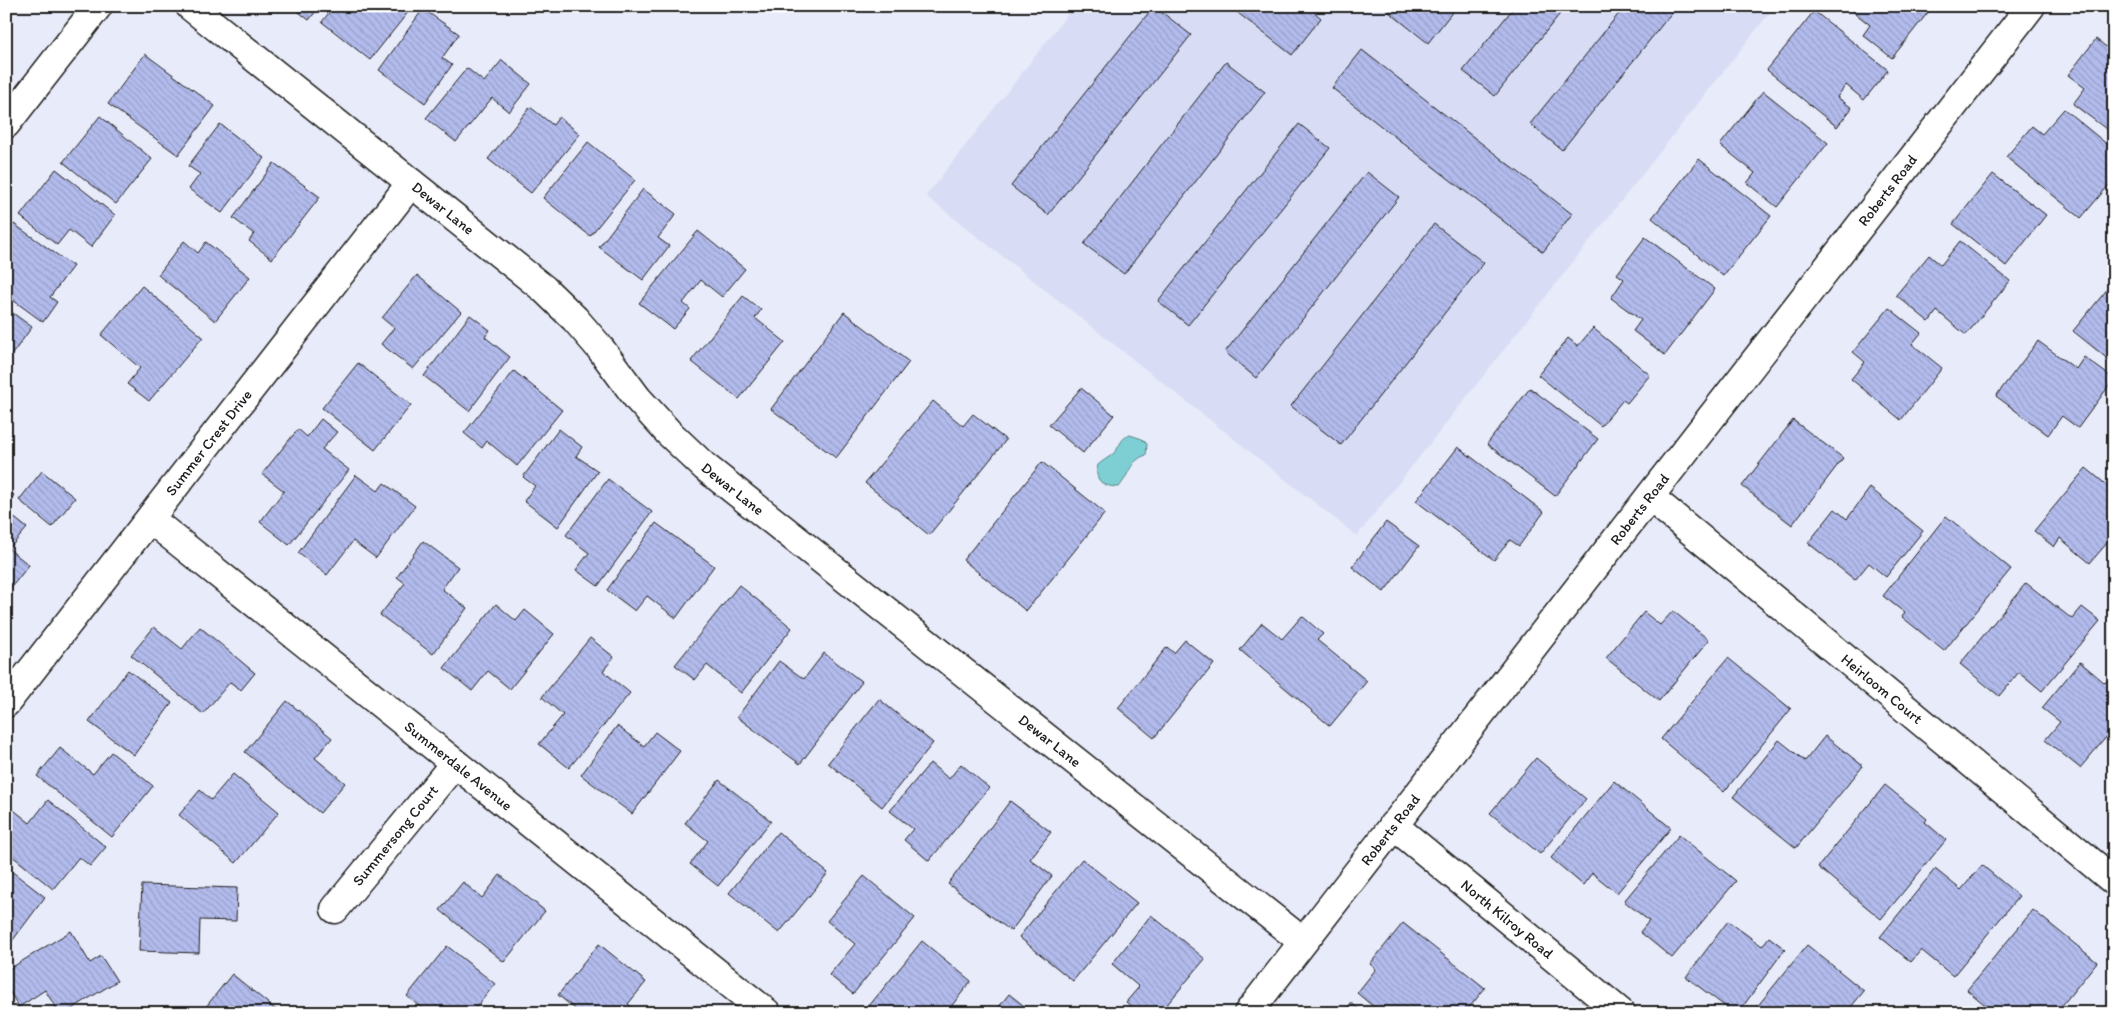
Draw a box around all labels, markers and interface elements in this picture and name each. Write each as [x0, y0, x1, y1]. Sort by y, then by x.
street label: Roberts Road [1854, 151, 1921, 230]
street label: Dewar Lane [408, 178, 478, 239]
street label: Summer Crest Drive [162, 386, 256, 499]
street label: Dewar Lane [698, 459, 767, 519]
street label: Roberts Road [1606, 470, 1673, 549]
street label: Heirloom Court [1838, 650, 1927, 728]
street label: Dewar Lane [1015, 710, 1085, 771]
street label: Summerdale Avenue [401, 717, 516, 814]
street label: Summersong Court [349, 781, 442, 890]
street label: Roberts Road [1357, 791, 1424, 869]
street label: North Kilroy Road [1457, 876, 1558, 963]

